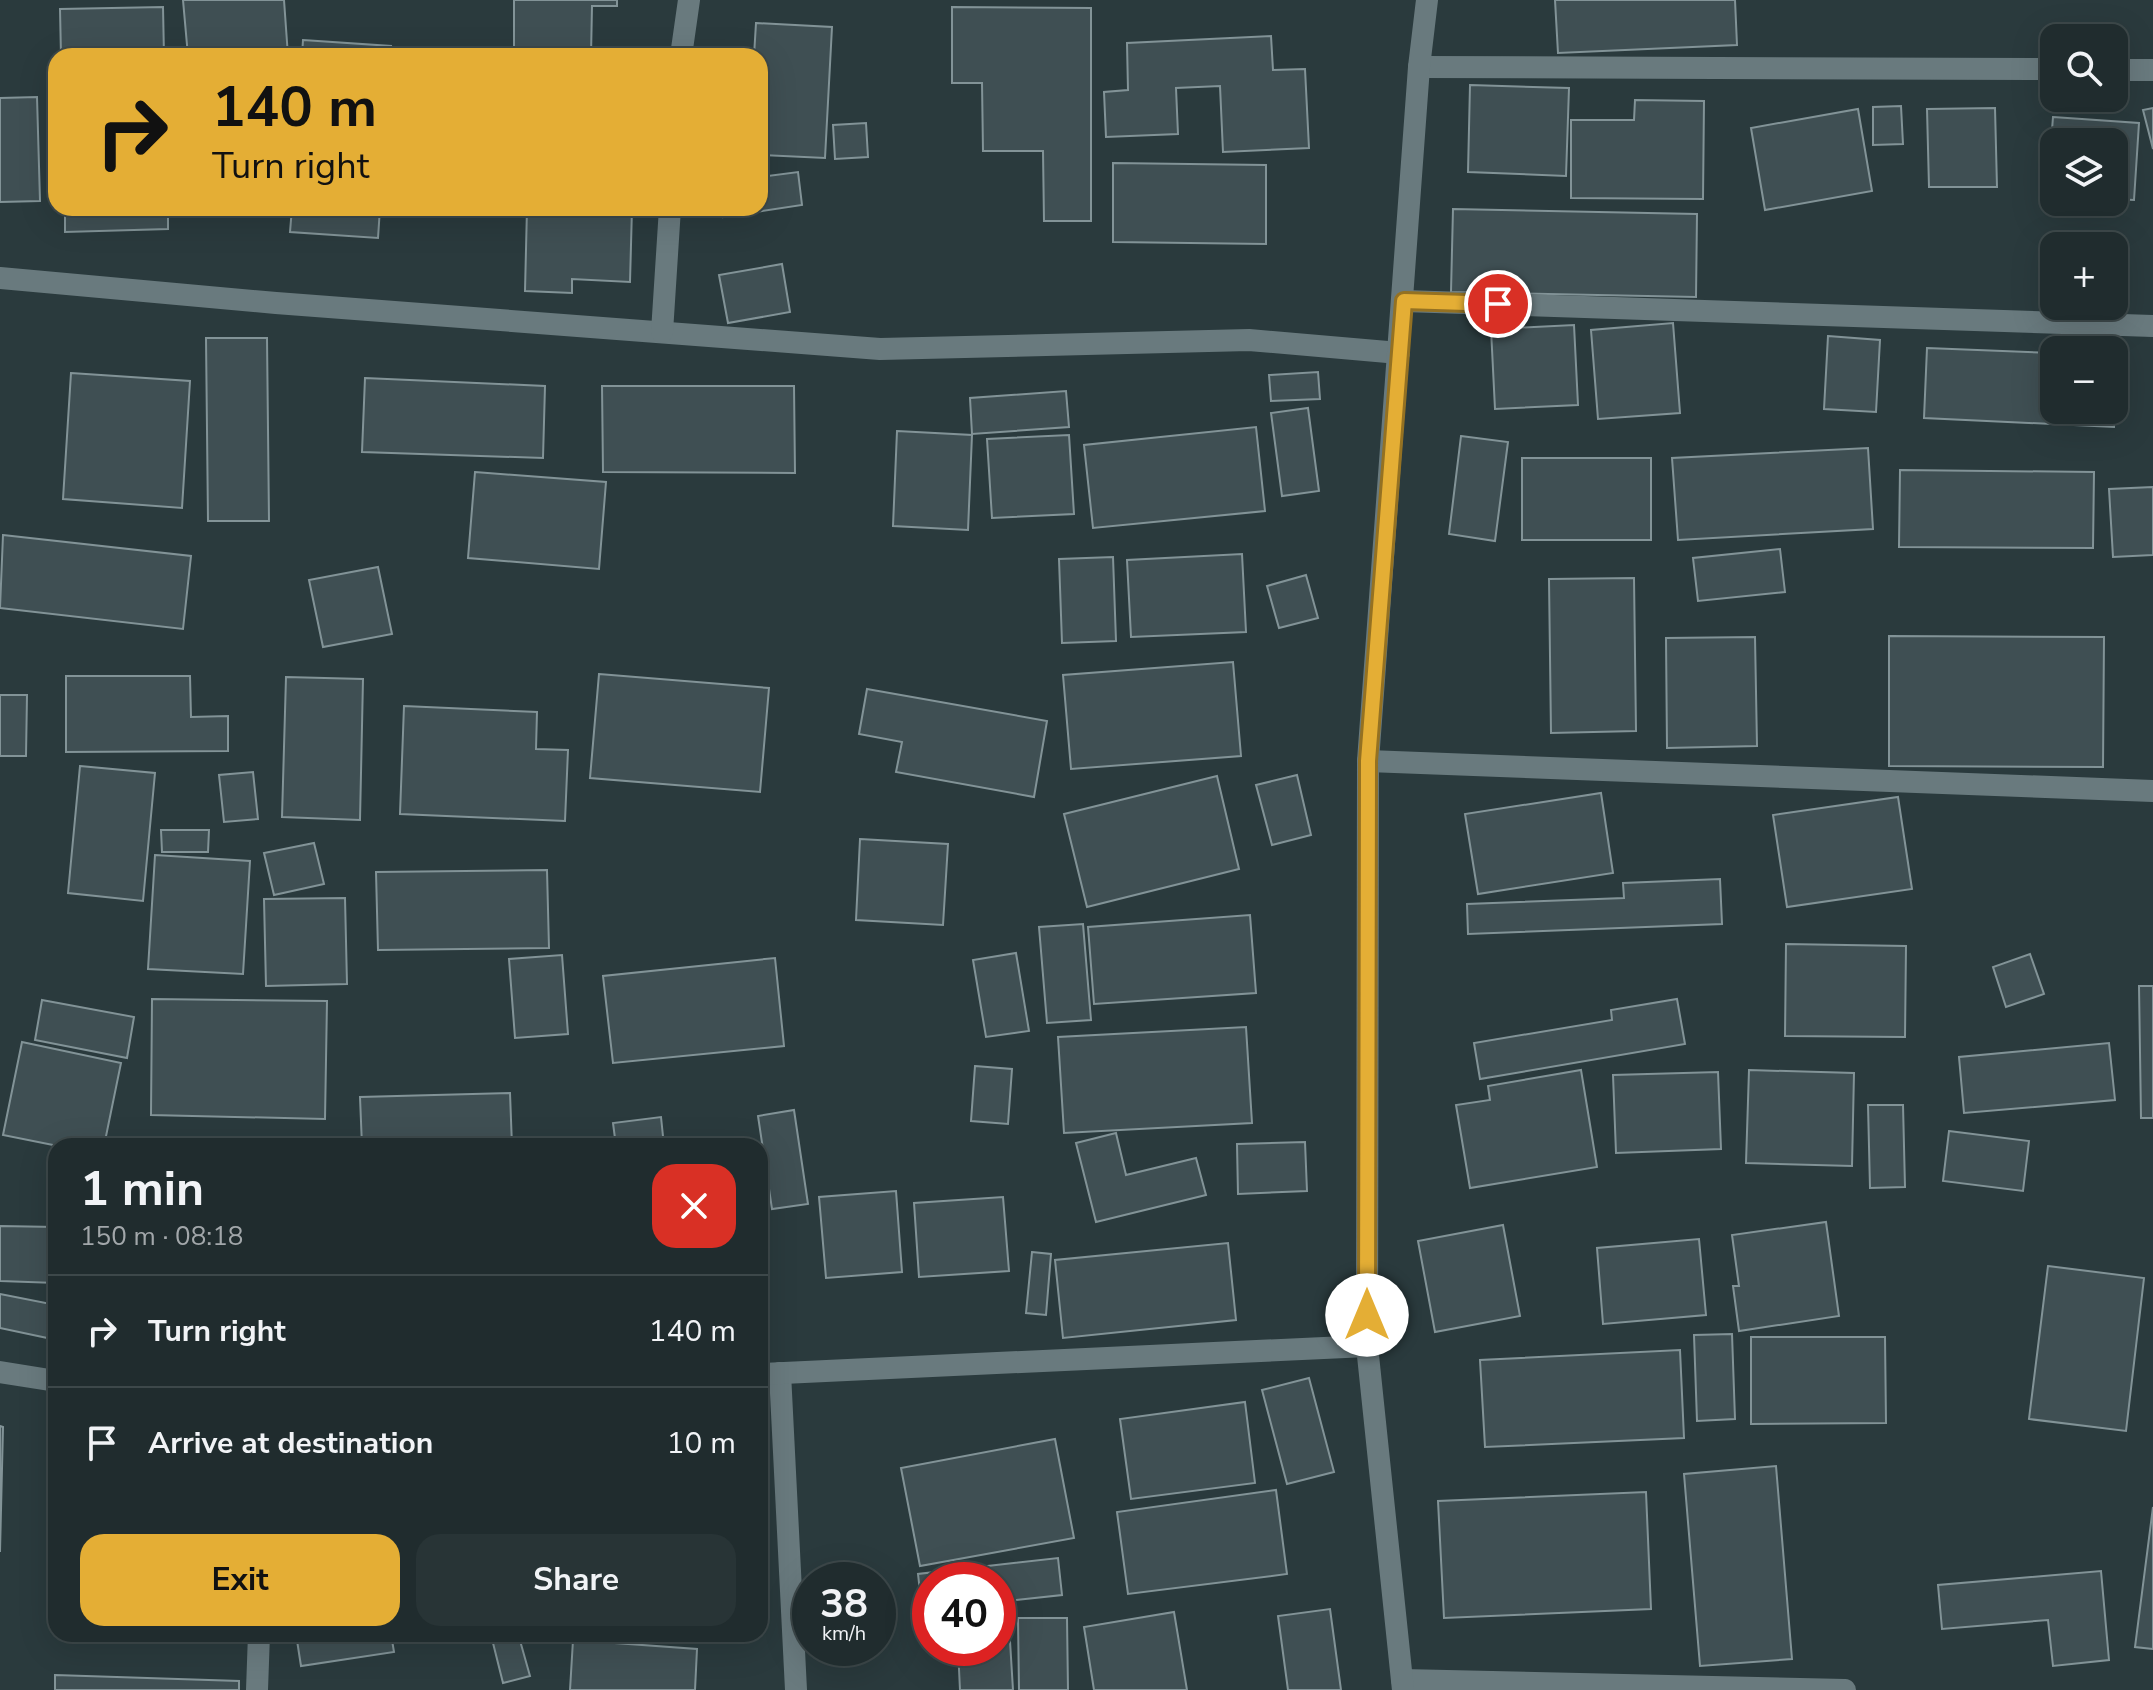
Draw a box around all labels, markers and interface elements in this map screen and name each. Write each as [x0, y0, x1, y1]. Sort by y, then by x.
map controls [2040, 24, 2128, 424]
button: search [2040, 24, 2128, 112]
text: 140 m [212, 69, 377, 146]
icon: right [80, 80, 184, 184]
button: layers [2040, 128, 2128, 216]
text: Turn right [212, 142, 369, 191]
button: + [2040, 232, 2128, 320]
pin [1464, 270, 1532, 338]
icon: arrive [1476, 282, 1520, 326]
button: − [2040, 336, 2128, 424]
text: 1 min [80, 1156, 204, 1222]
button: close [652, 1164, 736, 1248]
text: 150 m · 08:18 [80, 1219, 243, 1254]
position arrow [1325, 1273, 1409, 1357]
icon: right [80, 1309, 124, 1353]
text: Turn right [148, 1311, 286, 1352]
text: 140 m [649, 1311, 736, 1352]
icon: arrive [80, 1421, 124, 1465]
text: Arrive at destination [148, 1423, 433, 1464]
text: 10 m [667, 1423, 736, 1464]
button: Exit [80, 1534, 400, 1626]
button: Share [416, 1534, 736, 1626]
speed limit sign: 40 [912, 1562, 1016, 1666]
text: 38 [820, 1577, 868, 1631]
text: km/h [822, 1620, 866, 1647]

